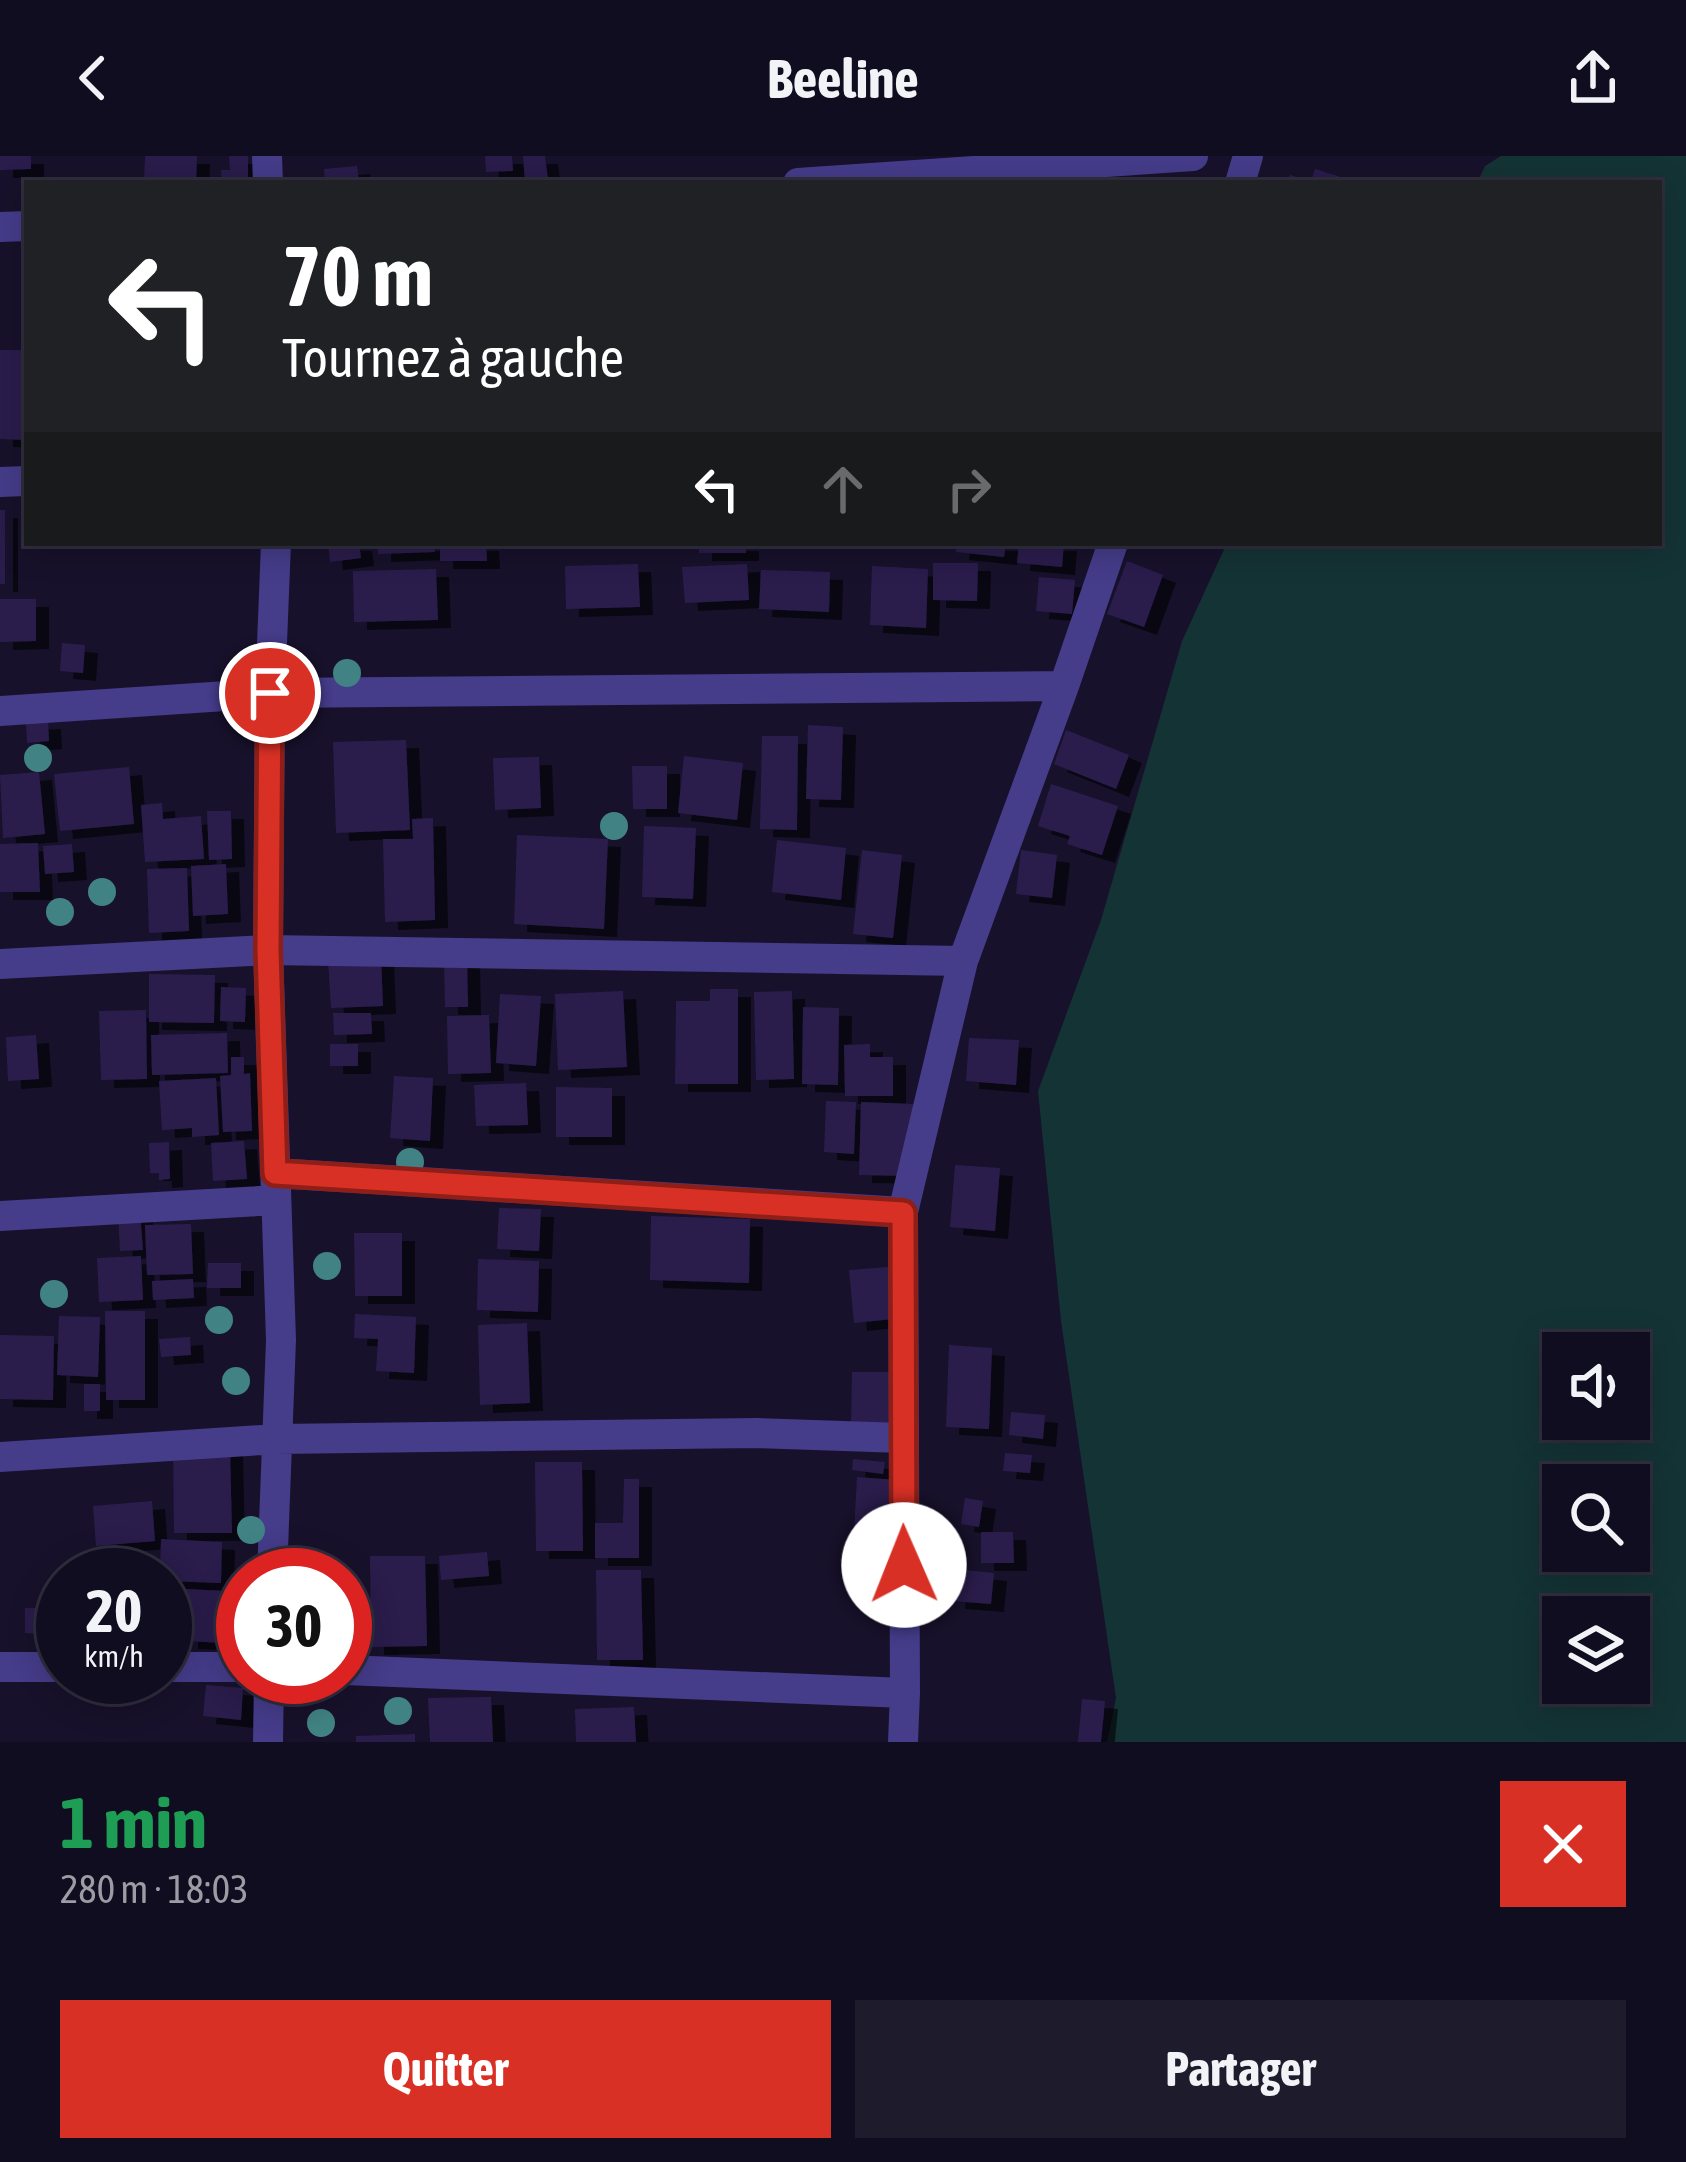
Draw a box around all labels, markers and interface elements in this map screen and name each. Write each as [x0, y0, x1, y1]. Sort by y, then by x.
icon: back [60, 45, 126, 111]
icon: share [1560, 45, 1626, 111]
text: Beeline [767, 48, 919, 109]
icon: left [84, 228, 240, 384]
text: 70 m [282, 228, 433, 324]
text: Tournez à gauche [282, 327, 624, 388]
icon: left [684, 456, 750, 522]
icon: ahead [810, 456, 876, 522]
icon: right [936, 456, 1002, 522]
pin [219, 642, 321, 744]
icon: arrive [237, 660, 303, 726]
map controls [1542, 1332, 1650, 1704]
button: sound [1542, 1332, 1650, 1440]
button: search [1542, 1464, 1650, 1572]
position arrow [841, 1502, 967, 1628]
speed limit sign: 30 [216, 1548, 372, 1704]
text: 20 [86, 1576, 142, 1645]
button: layers [1542, 1596, 1650, 1704]
text: km/h [84, 1639, 144, 1673]
text: 1 min [60, 1781, 207, 1863]
button: close [1500, 1781, 1626, 1907]
text: 280 m · 18:03 [60, 1867, 249, 1911]
button: Quitter [60, 2000, 831, 2138]
button: Partager [855, 2000, 1626, 2138]

